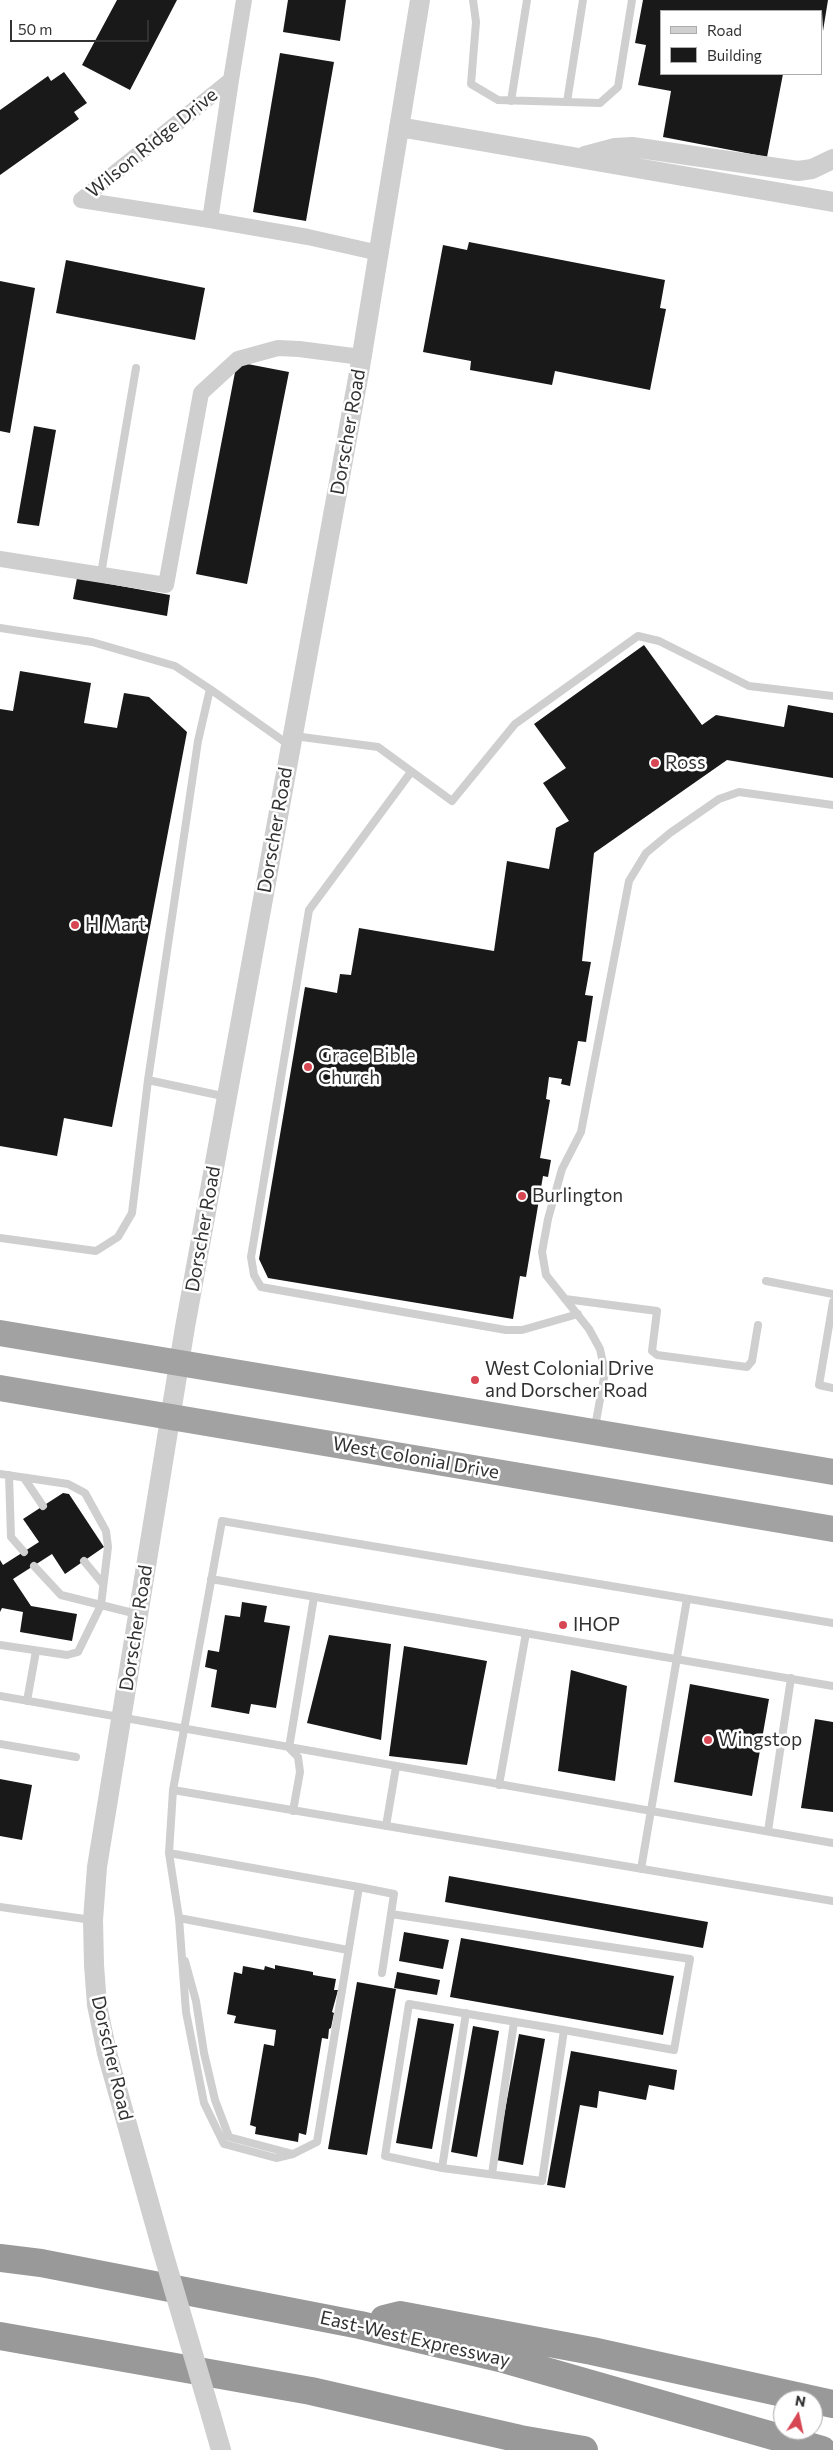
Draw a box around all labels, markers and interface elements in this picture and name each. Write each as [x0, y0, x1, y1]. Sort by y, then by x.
scale bar [12, 10, 151, 42]
legend [660, 10, 823, 75]
text: 50 m [18, 20, 52, 38]
text: Road [707, 21, 742, 39]
text: Building [707, 46, 762, 64]
street label: Wilson Ridge Drive [82, 83, 222, 203]
street label: Dorscher Road [326, 367, 370, 497]
place label: Ross [665, 752, 706, 774]
marker: Ross [649, 757, 661, 769]
street label: Dorscher Road [253, 765, 297, 895]
place label: H Mart [85, 914, 146, 936]
marker: H Mart [69, 919, 81, 931]
place label: Grace Bible Church [318, 1045, 416, 1089]
marker: Grace Bible Church [302, 1061, 314, 1073]
street label: Dorscher Road [181, 1164, 225, 1294]
place label: Burlington [532, 1185, 623, 1207]
marker: Burlington [516, 1190, 528, 1202]
place label: West Colonial Drive and Dorscher Road [485, 1358, 654, 1402]
marker: West Colonial Drive and Dorscher Road [469, 1374, 481, 1386]
street label: West Colonial Drive [331, 1432, 501, 1484]
street label: Dorscher Road [115, 1563, 157, 1693]
place label: IHOP [573, 1614, 620, 1636]
marker: IHOP [557, 1619, 569, 1631]
place label: Wingstop [718, 1729, 802, 1751]
marker: Wingstop [702, 1734, 714, 1746]
street label: Dorscher Road [87, 1993, 137, 2123]
street label: East-West Expressway [318, 2306, 512, 2372]
north arrow [773, 2390, 823, 2440]
text: N [794, 2391, 807, 2410]

